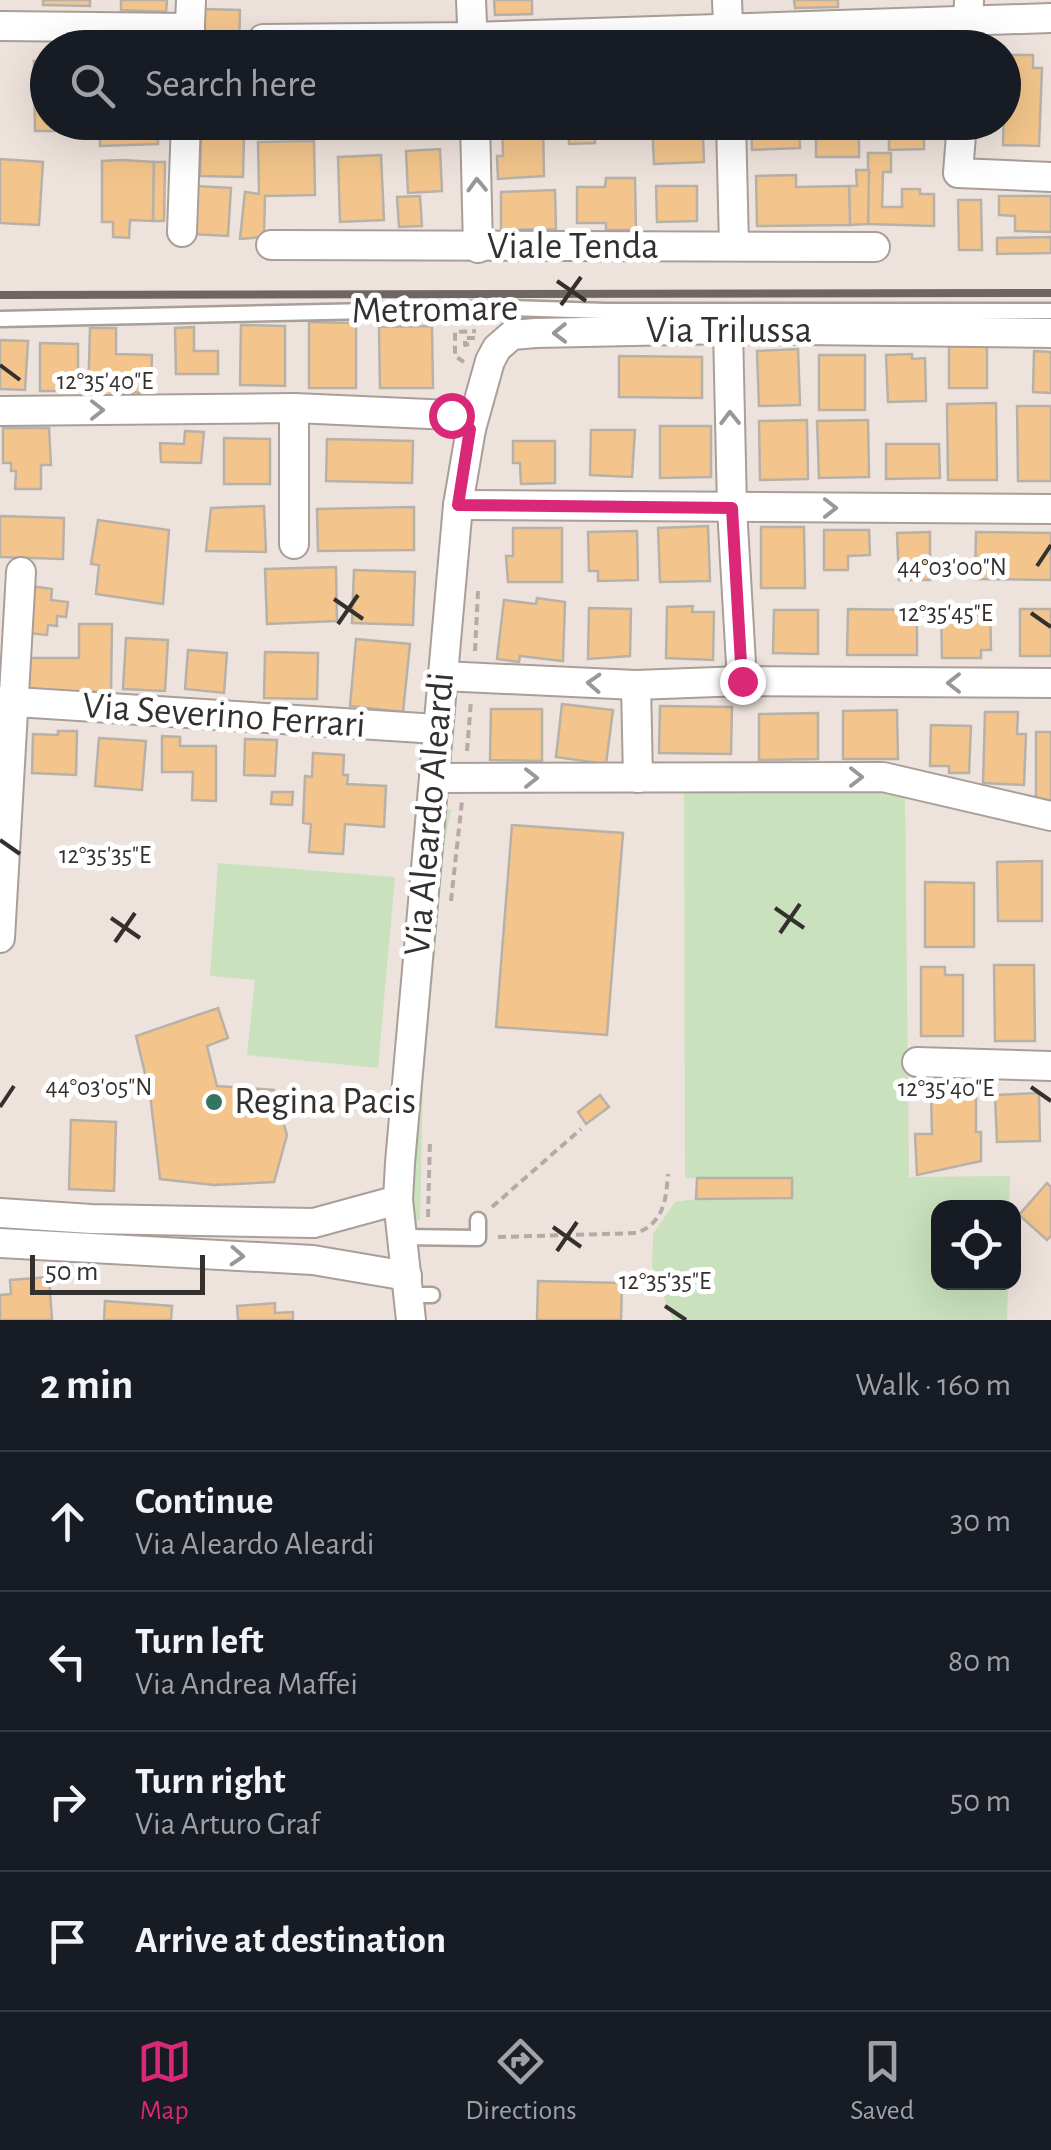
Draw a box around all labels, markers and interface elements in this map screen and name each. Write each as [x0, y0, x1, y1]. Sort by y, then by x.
search box [30, 30, 1021, 140]
icon: search [65, 58, 120, 113]
text: Search here [145, 66, 317, 104]
one-way arrow [466, 177, 487, 193]
street label: Viale Tenda [487, 228, 659, 266]
street label: Metromare [351, 290, 519, 330]
street label: Via Trilussa [646, 312, 812, 350]
one-way arrow [552, 322, 568, 343]
text: 12°35'40"E [57, 369, 153, 394]
route start [429, 393, 475, 439]
one-way arrow [90, 399, 106, 421]
one-way arrow [719, 410, 740, 426]
one-way arrow [822, 497, 838, 519]
text: 44°03'00"N [897, 555, 1007, 580]
text: 12°35'45"E [899, 601, 993, 626]
route end [720, 659, 766, 705]
street label: Via Aleardo Aleardi [399, 671, 461, 957]
one-way arrow [945, 672, 961, 693]
one-way arrow [585, 673, 601, 694]
street label: Via Severino Ferrari [81, 687, 367, 745]
one-way arrow [850, 766, 865, 788]
one-way arrow [524, 767, 540, 789]
text: 12°35'35"E [59, 843, 151, 868]
text: 44°03'05"N [46, 1075, 152, 1100]
text: 12°35'40"E [898, 1076, 994, 1101]
place label: Regina Pacis [234, 1083, 416, 1121]
marker: Regina Pacis [203, 1091, 225, 1113]
map controls [931, 1200, 1021, 1290]
button: locate [931, 1200, 1021, 1290]
one-way arrow [230, 1245, 246, 1266]
scale bar [30, 1250, 205, 1294]
text: 50 m [45, 1258, 99, 1286]
text: 12°35'35"E [619, 1269, 711, 1294]
text: 2 min [40, 1364, 133, 1406]
text: Walk · 160 m [855, 1369, 1011, 1401]
text: Continue [135, 1483, 273, 1521]
icon: ahead [40, 1494, 95, 1549]
text: 30 m [950, 1505, 1011, 1537]
text: Via Aleardo Aleardi [135, 1528, 375, 1560]
text: Turn left [135, 1623, 263, 1661]
icon: left [40, 1634, 95, 1689]
text: 80 m [948, 1645, 1011, 1677]
text: Via Andrea Maffei [135, 1668, 358, 1700]
text: Turn right [135, 1763, 285, 1801]
icon: right [40, 1774, 95, 1829]
text: 50 m [950, 1785, 1011, 1817]
text: Via Arturo Graf [135, 1808, 320, 1840]
icon: arrive [40, 1914, 95, 1969]
text: Arrive at destination [135, 1922, 446, 1960]
tab: Map [137, 2034, 192, 2128]
tab: Directions [465, 2034, 577, 2128]
tab: Saved [850, 2034, 914, 2128]

